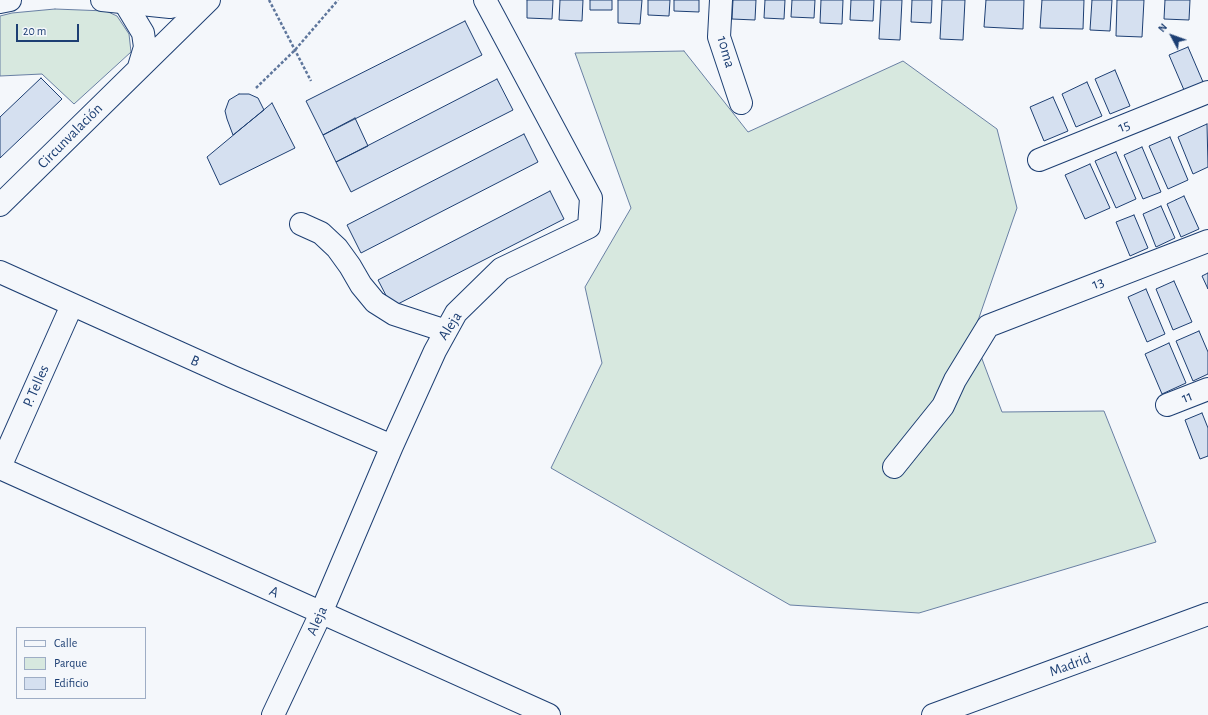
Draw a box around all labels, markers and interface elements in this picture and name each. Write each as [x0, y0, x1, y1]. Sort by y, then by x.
scale bar [18, 16, 81, 42]
north arrow [1152, 16, 1192, 56]
text: N [1156, 21, 1169, 34]
text: 20 m [23, 25, 46, 37]
street label: 10ma [713, 34, 739, 70]
street label: Circunvalación [34, 100, 106, 172]
street label: 15 [1115, 116, 1133, 136]
street label: 13 [1089, 273, 1107, 293]
street label: Aleja [434, 308, 466, 344]
street label: B [188, 351, 202, 371]
street label: P. Telles [19, 362, 53, 410]
street label: 11 [1179, 387, 1195, 407]
street label: A [266, 582, 282, 602]
street label: Aleja [303, 604, 331, 638]
legend [16, 627, 146, 699]
text: Calle [54, 637, 77, 649]
street label: Madrid [1047, 649, 1093, 681]
text: Parque [54, 657, 87, 669]
text: Edificio [54, 677, 89, 689]

